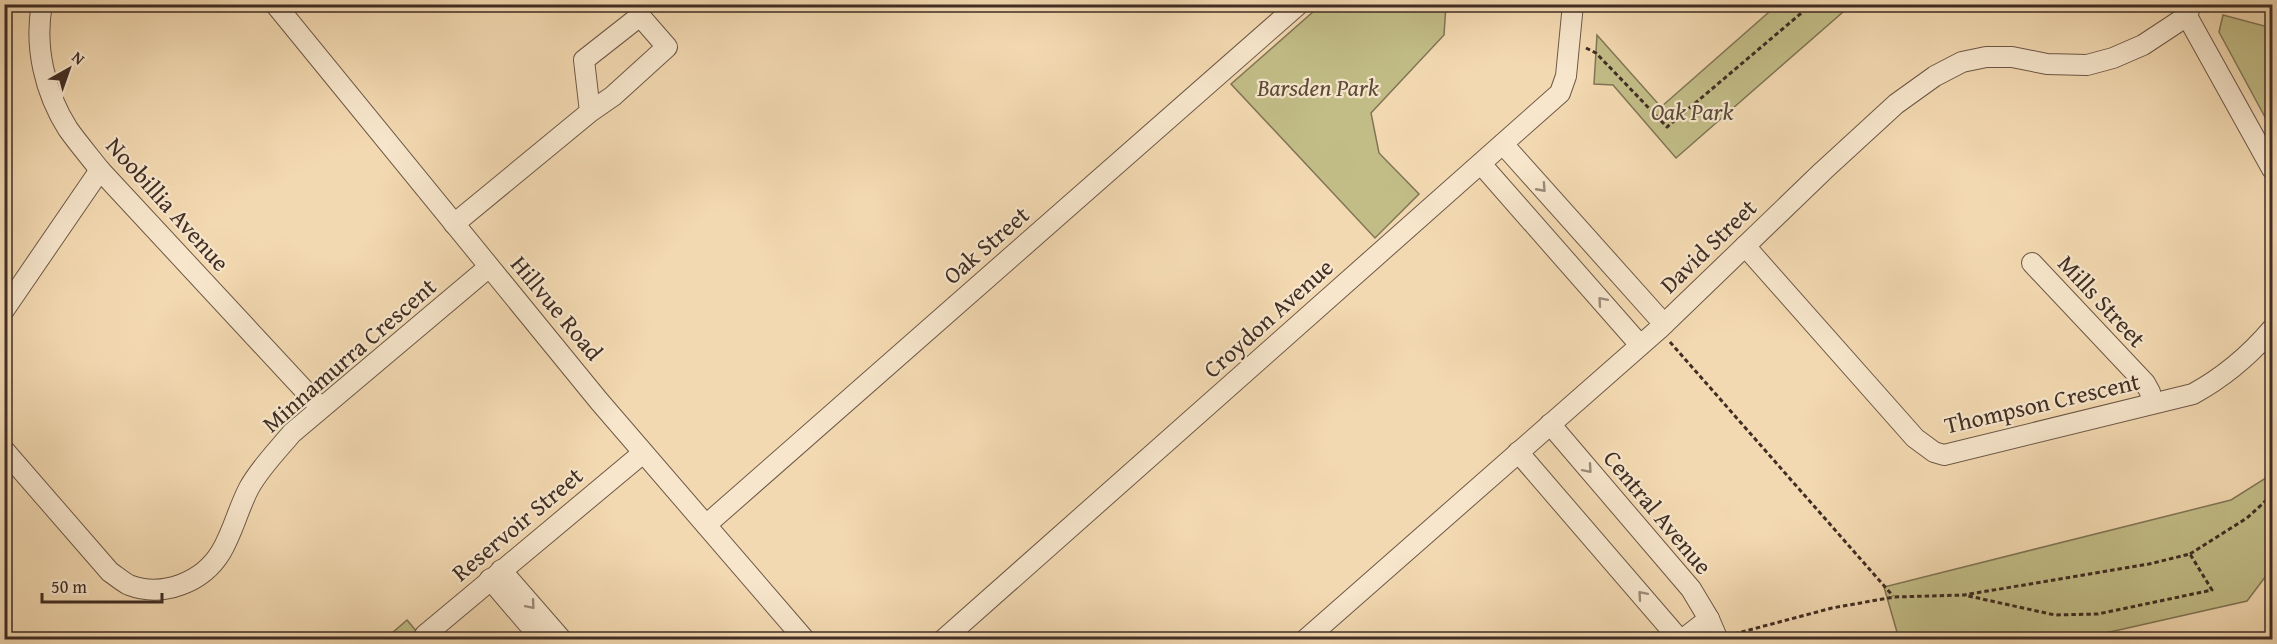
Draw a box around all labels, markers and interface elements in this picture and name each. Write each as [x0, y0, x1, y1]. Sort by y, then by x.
north arrow [39, 39, 99, 99]
text: N [67, 45, 91, 70]
park label: Barsden Park [1256, 70, 1379, 105]
park label: Oak Park [1651, 94, 1733, 129]
street label: Noobillia Avenue [98, 129, 238, 279]
one-way arrow [1535, 181, 1546, 192]
street label: David Street [1652, 190, 1765, 301]
street label: Oak Street [935, 197, 1037, 292]
street label: Mills Street [2050, 247, 2155, 356]
street label: Hillvue Road [503, 248, 612, 368]
street label: Croydon Avenue [1195, 250, 1341, 386]
street label: Minnamurra Crescent [254, 269, 444, 441]
one-way arrow [1598, 297, 1609, 308]
street label: Thompson Crescent [1941, 363, 2144, 442]
street label: Central Avenue [1595, 442, 1721, 582]
street label: Reservoir Street [444, 458, 591, 590]
one-way arrow [1581, 462, 1592, 472]
scale bar [42, 566, 162, 604]
text: 50 m [51, 573, 87, 600]
one-way arrow [1638, 591, 1649, 602]
one-way arrow [524, 598, 535, 609]

